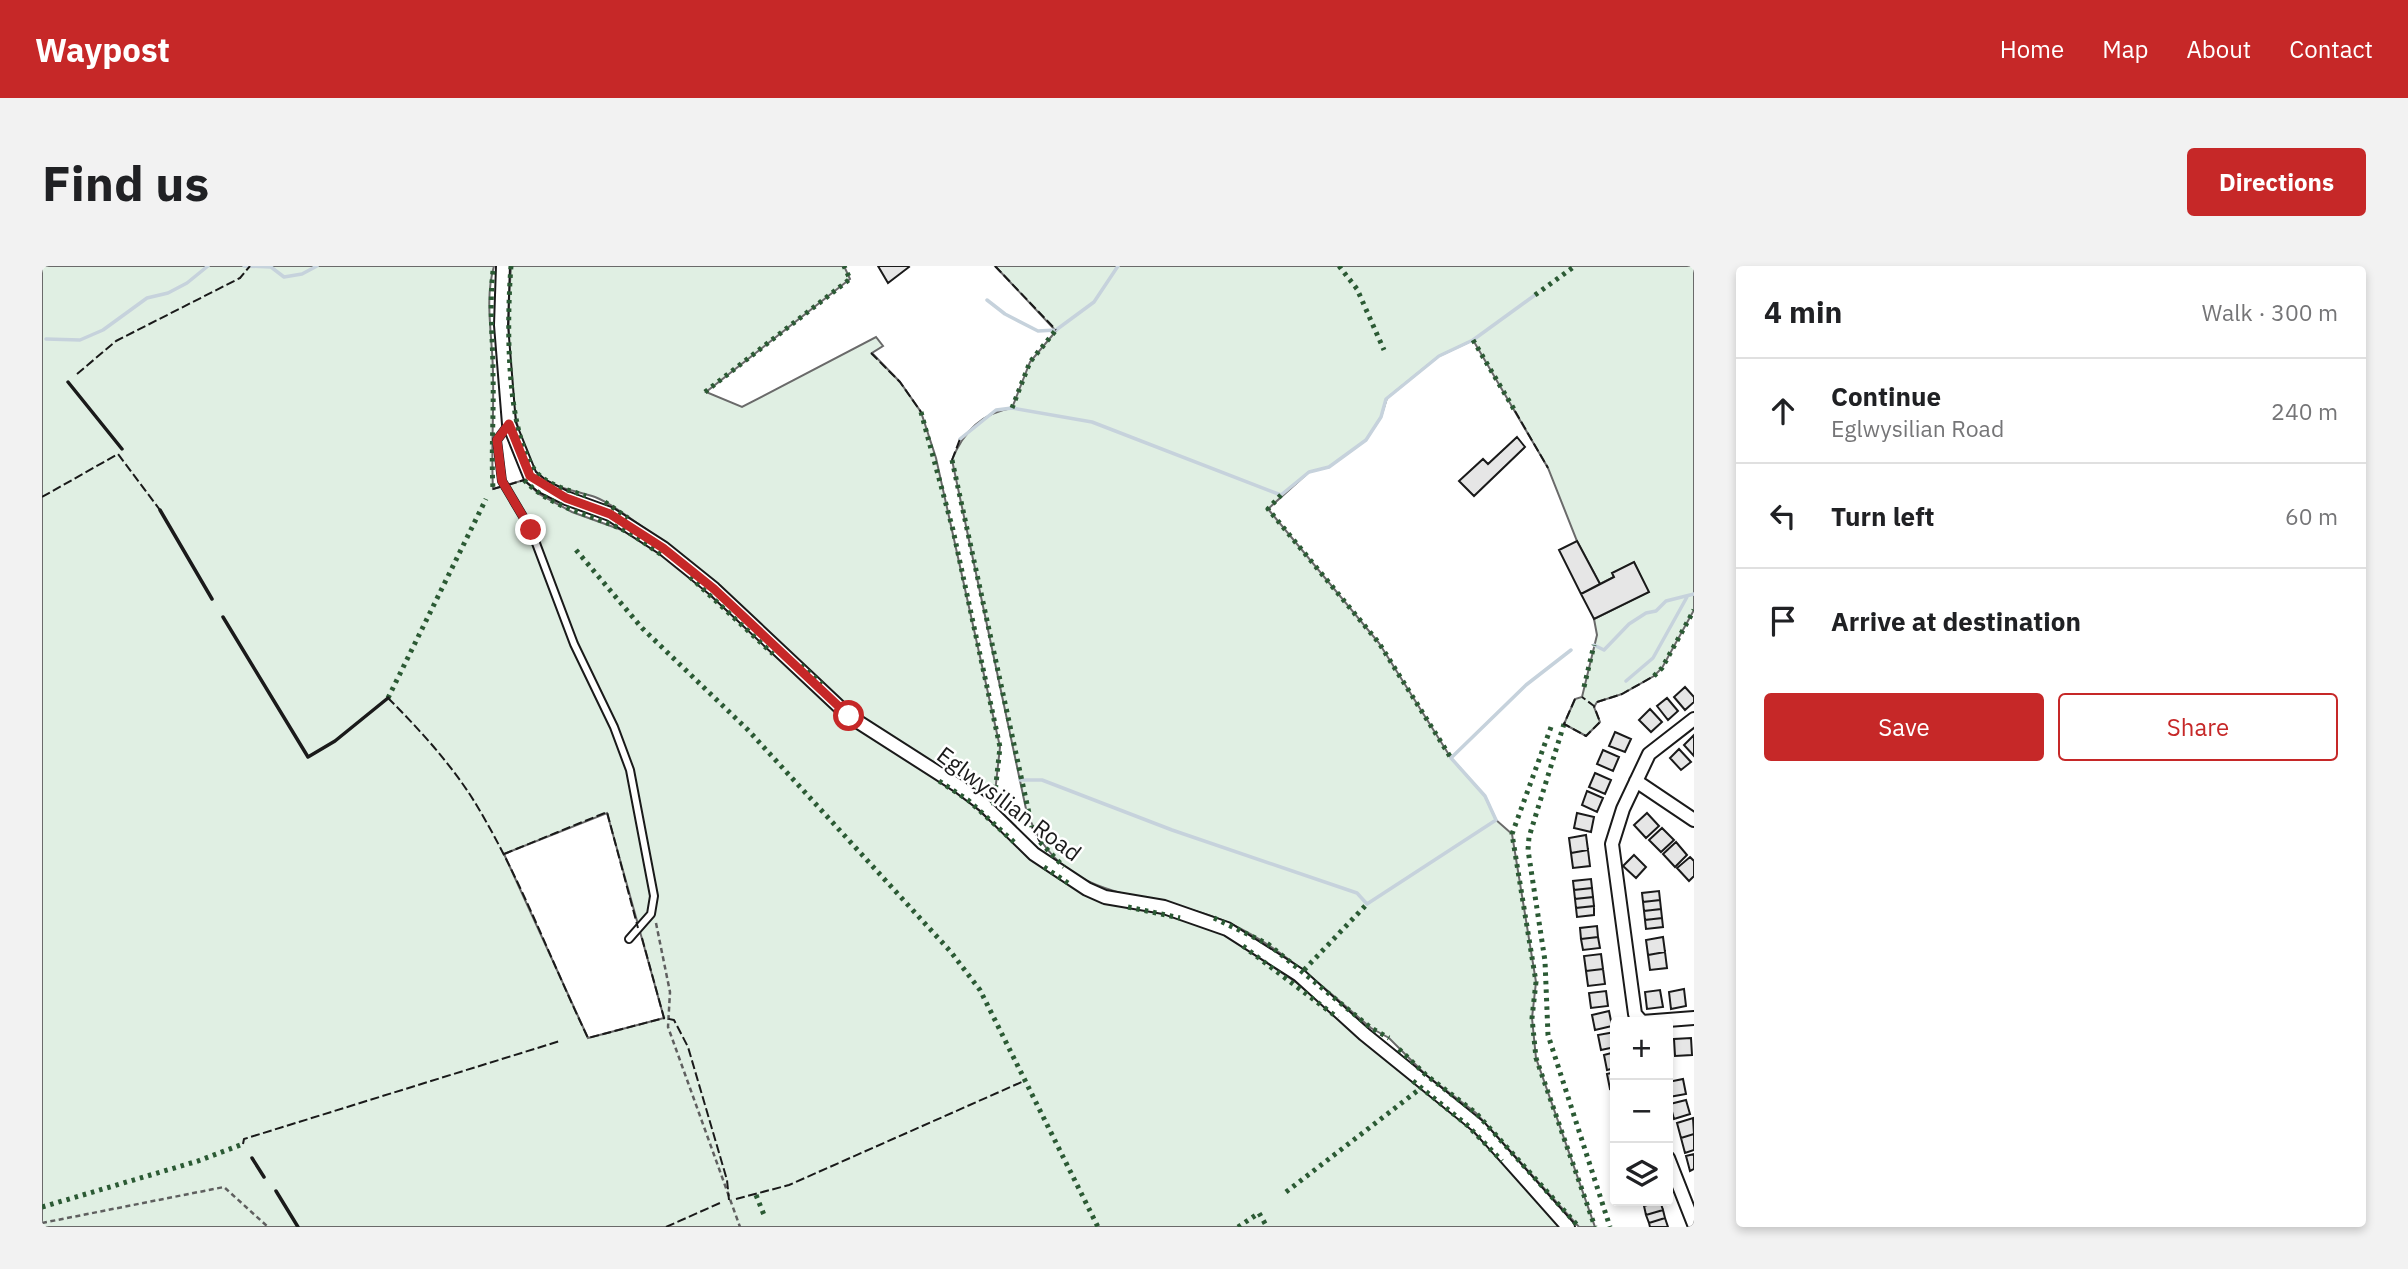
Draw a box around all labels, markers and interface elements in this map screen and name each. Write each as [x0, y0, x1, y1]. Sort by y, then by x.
text: Waypost [35, 28, 170, 71]
text: Home [2000, 33, 2064, 65]
text: Map [2102, 33, 2148, 65]
text: About [2186, 33, 2251, 65]
text: Contact [2289, 33, 2373, 65]
button: Directions [2187, 148, 2366, 216]
text: Find us [42, 151, 209, 214]
text: 4 min [1764, 292, 1842, 331]
text: Walk · 300 m [2202, 297, 2338, 327]
text: Continue [1831, 379, 1941, 413]
icon: ahead [1764, 392, 1802, 430]
text: 240 m [2271, 396, 2338, 426]
text: Eglwysilian Road [1831, 413, 2004, 443]
icon: left [1764, 497, 1802, 535]
text: Turn left [1831, 499, 1934, 533]
text: 60 m [2285, 501, 2338, 531]
route end [515, 514, 546, 545]
icon: arrive [1764, 602, 1802, 640]
text: Arrive at destination [1831, 604, 2081, 638]
button: Save [1764, 693, 2044, 761]
button: Share [2058, 693, 2338, 761]
route start [833, 700, 864, 731]
street label: Eglwysilian Road [931, 739, 1088, 867]
map controls [1610, 1017, 1673, 1206]
button: + [1610, 1017, 1673, 1080]
button: − [1610, 1080, 1673, 1143]
button: layers [1610, 1143, 1673, 1206]

